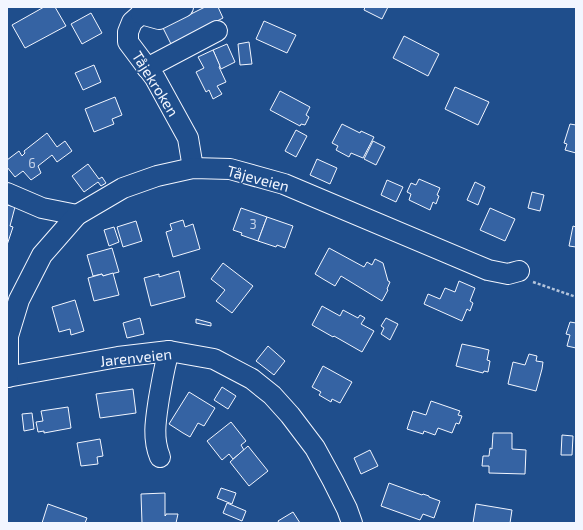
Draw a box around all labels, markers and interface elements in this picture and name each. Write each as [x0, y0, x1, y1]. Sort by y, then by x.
street label: Tåjekroken [128, 48, 183, 120]
house number: 6 [28, 155, 36, 171]
street label: Tåjeveien [225, 161, 291, 196]
house number: 3 [249, 216, 257, 232]
street label: Jarenveien [99, 344, 173, 370]

